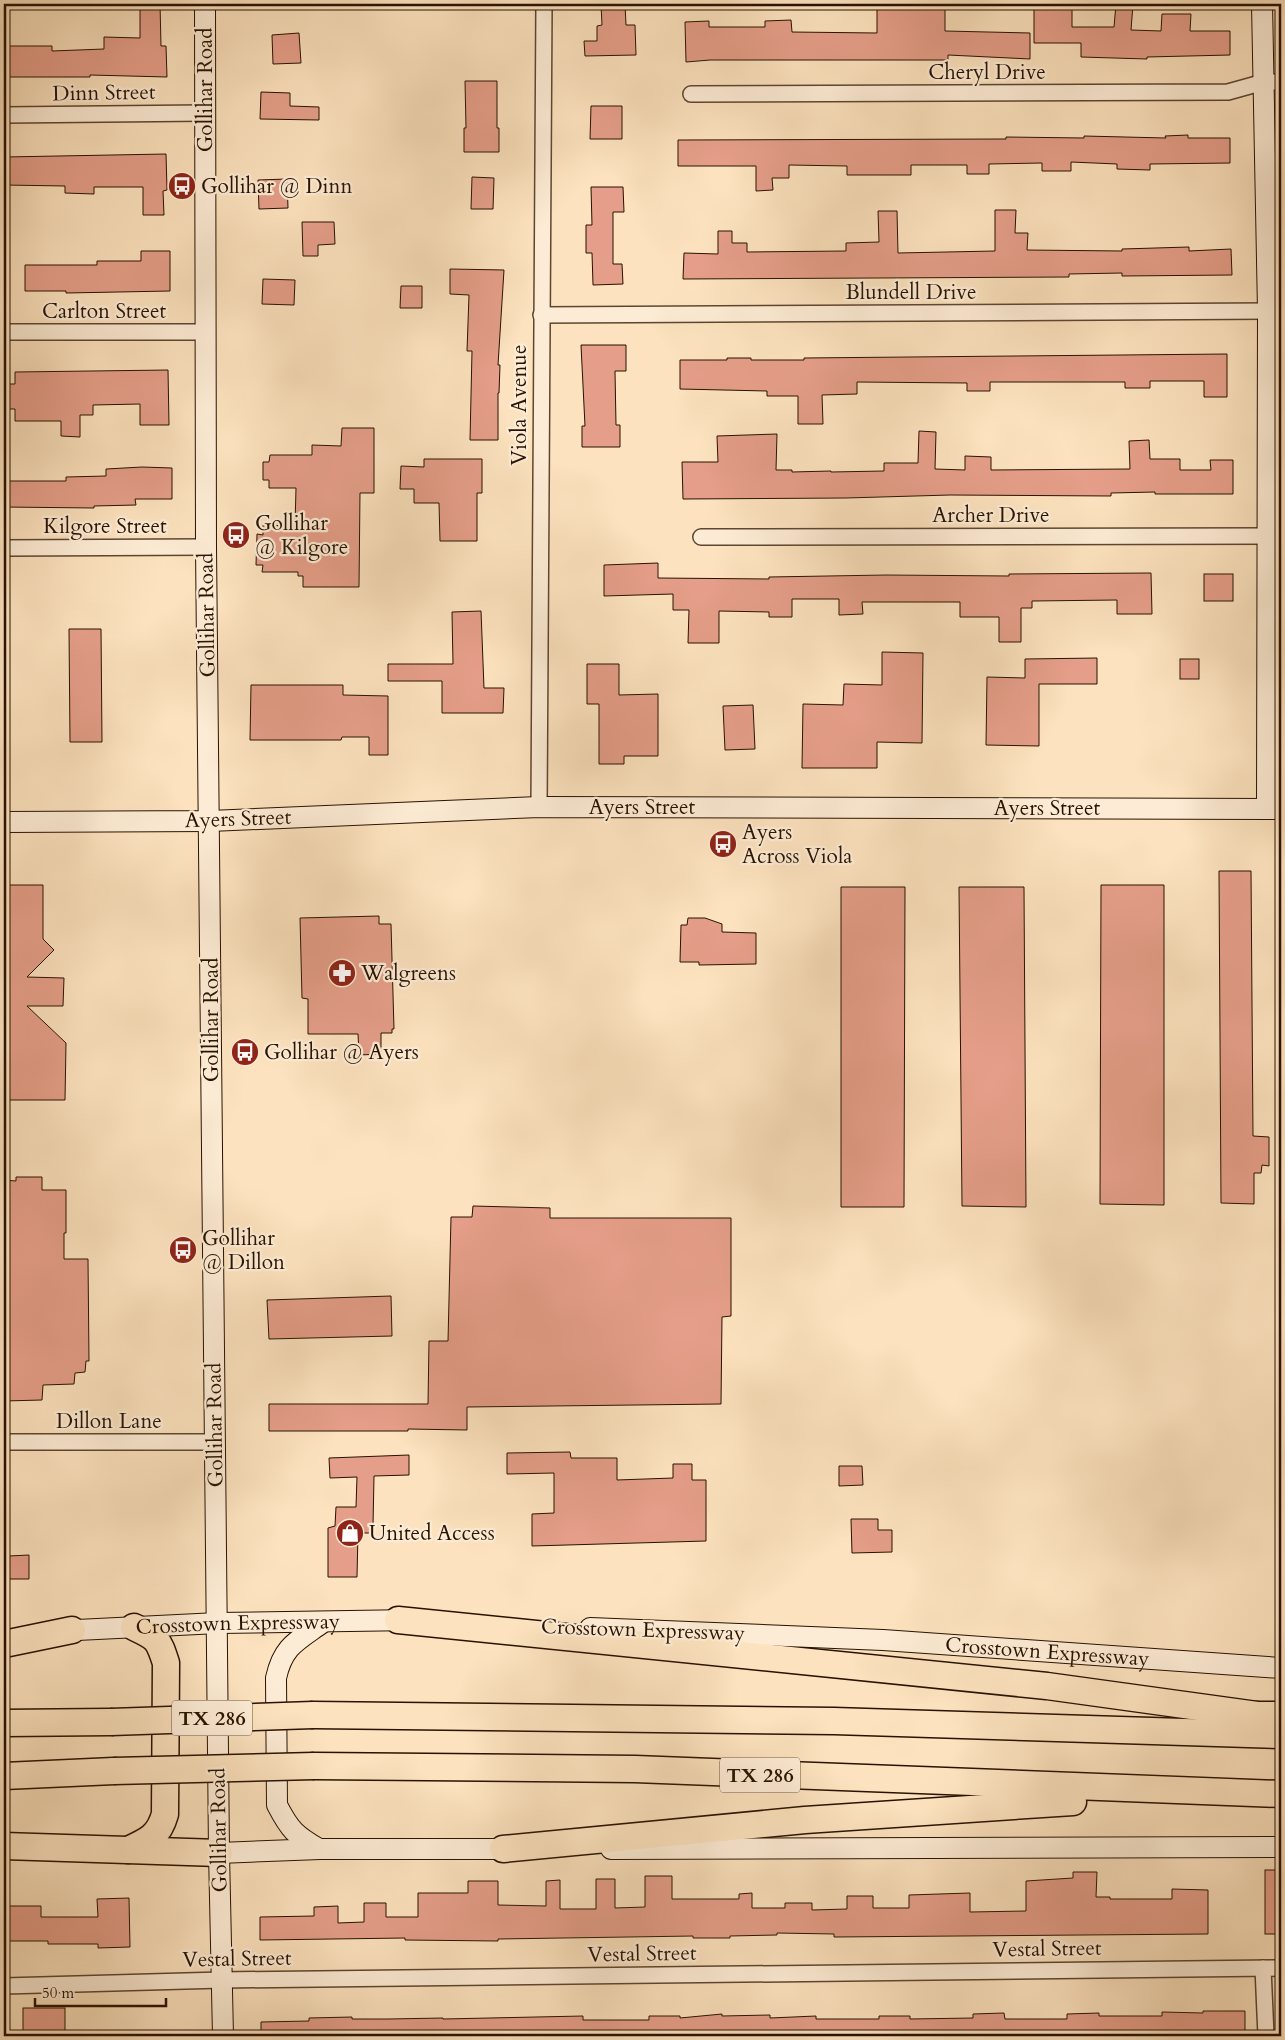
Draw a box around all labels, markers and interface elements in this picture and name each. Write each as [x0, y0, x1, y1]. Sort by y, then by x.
street label: Gollihar Road [191, 28, 220, 152]
street label: Cheryl Drive [928, 58, 1046, 87]
street label: Dinn Street [52, 78, 156, 108]
bus stop icon: Gollihar @ Dinn [167, 171, 197, 201]
place label: Gollihar @ Dinn [201, 172, 352, 201]
street label: Blundell Drive [846, 278, 976, 307]
street label: Carlton Street [42, 297, 166, 326]
street label: Viola Avenue [505, 345, 534, 465]
street label: Archer Drive [932, 501, 1050, 530]
place label: Gollihar @ Kilgore [255, 509, 348, 562]
street label: Kilgore Street [43, 512, 167, 541]
bus stop icon: Gollihar @ Kilgore [221, 520, 251, 550]
street label: Gollihar Road [191, 552, 223, 678]
street label: Ayers Street [589, 793, 696, 822]
street label: Ayers Street [994, 794, 1101, 823]
street label: Ayers Street [184, 803, 292, 835]
place label: Ayers Across Viola [742, 818, 852, 871]
bus stop icon: Ayers Across Viola [708, 829, 738, 859]
street label: Gollihar Road [197, 958, 226, 1082]
pharmacy icon: Walgreens [327, 958, 357, 988]
place label: Walgreens [360, 959, 456, 988]
bus stop icon: Gollihar @ Ayers [230, 1037, 260, 1067]
place label: Gollihar @ Ayers [264, 1038, 419, 1067]
place label: Gollihar @ Dillon [202, 1224, 285, 1277]
bus stop icon: Gollihar @ Dillon [168, 1235, 198, 1265]
street label: Gollihar Road [199, 1362, 231, 1488]
street label: Dillon Lane [56, 1407, 162, 1436]
shop icon: United Access [335, 1518, 365, 1548]
place label: United Access [369, 1519, 495, 1548]
street label: Crosstown Expressway [135, 1607, 340, 1642]
street label: Crosstown Expressway [540, 1612, 746, 1648]
street label: Crosstown Expressway [944, 1630, 1150, 1673]
road number: TX 286 [172, 1700, 252, 1736]
road number: TX 286 [720, 1758, 800, 1792]
street label: Gollihar Road [203, 1767, 235, 1893]
street label: Vestal Street [992, 1934, 1102, 1964]
street label: Vestal Street [587, 1939, 697, 1969]
street label: Vestal Street [182, 1944, 292, 1974]
scale bar [35, 1975, 166, 2007]
text: 50 m [42, 1983, 74, 2003]

